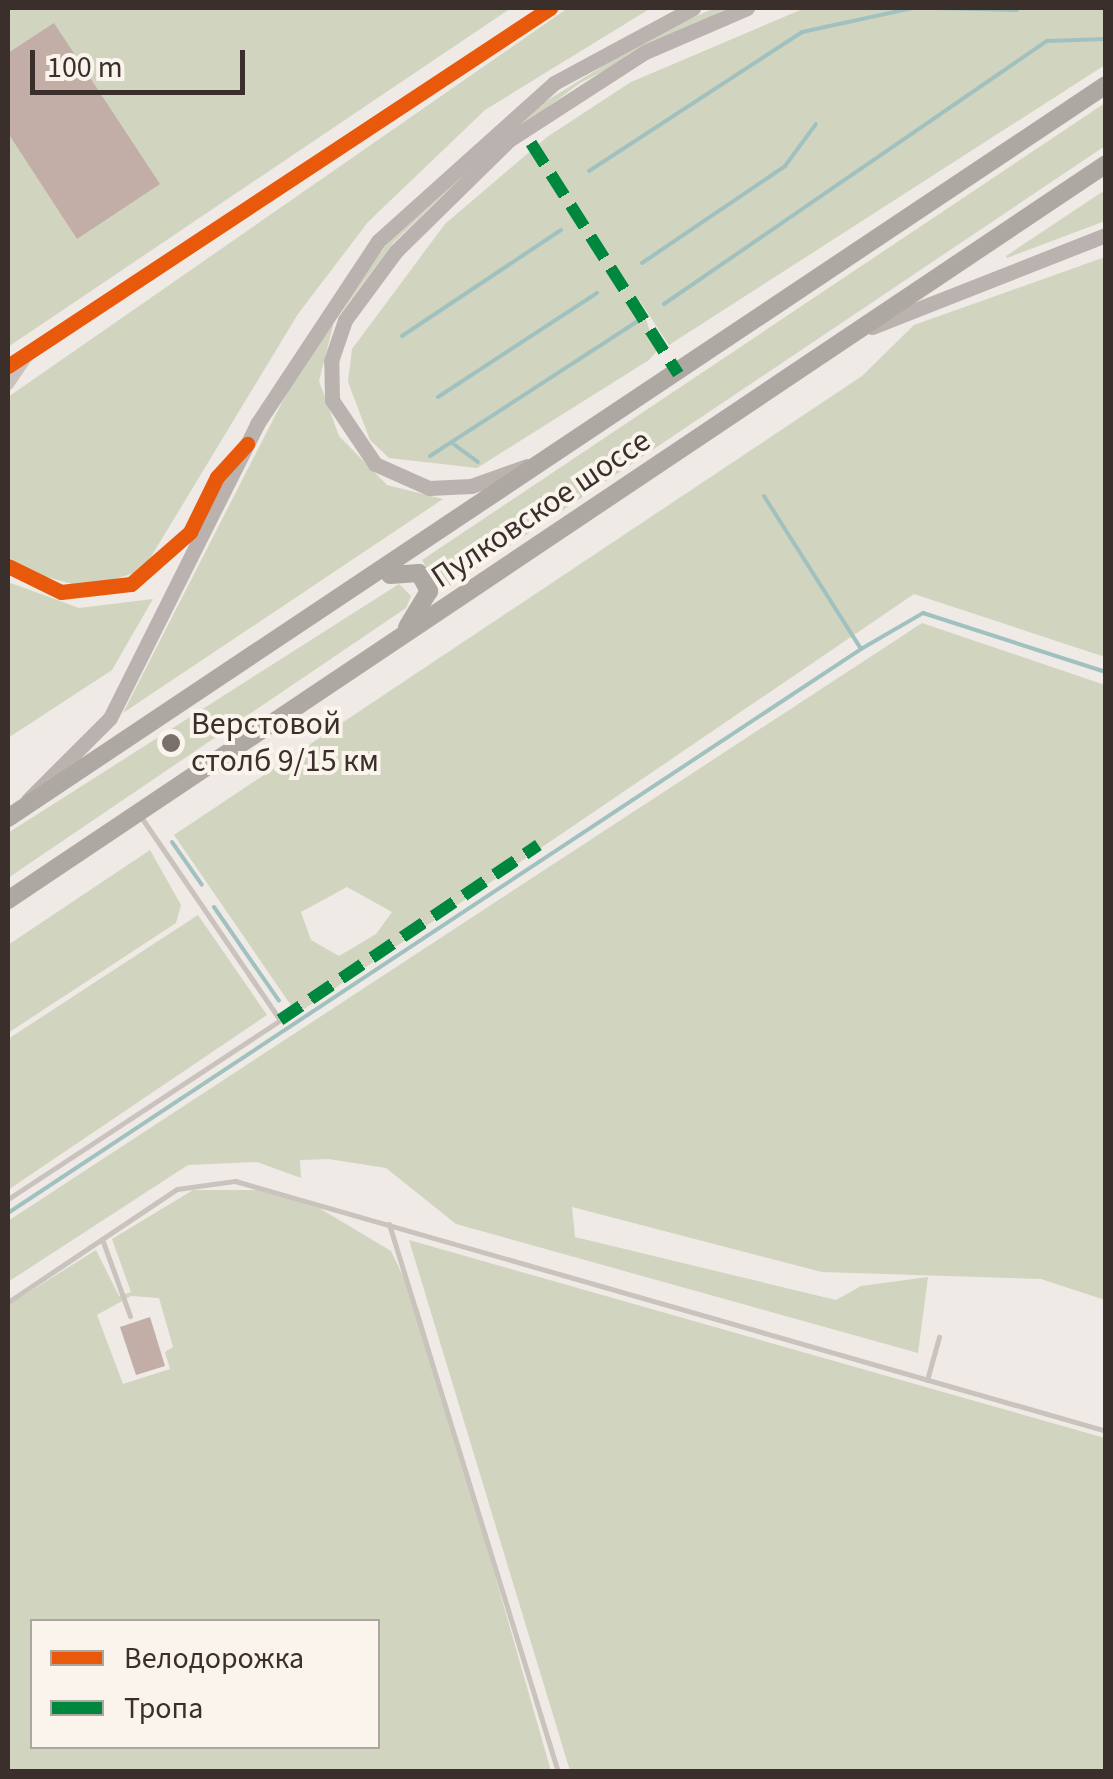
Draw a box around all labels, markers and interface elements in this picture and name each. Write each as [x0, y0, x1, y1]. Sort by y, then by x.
scale bar [35, 30, 250, 92]
text: 100 m [47, 46, 123, 89]
street label: Пулковское шоссе [424, 422, 658, 596]
place label: Верстовой столб 9/15 км [191, 706, 379, 781]
marker: Верстовой столб 9/15 км [160, 732, 182, 754]
legend [30, 1619, 380, 1749]
text: Велодорожка [124, 1637, 304, 1680]
text: Тропа [124, 1687, 203, 1730]

